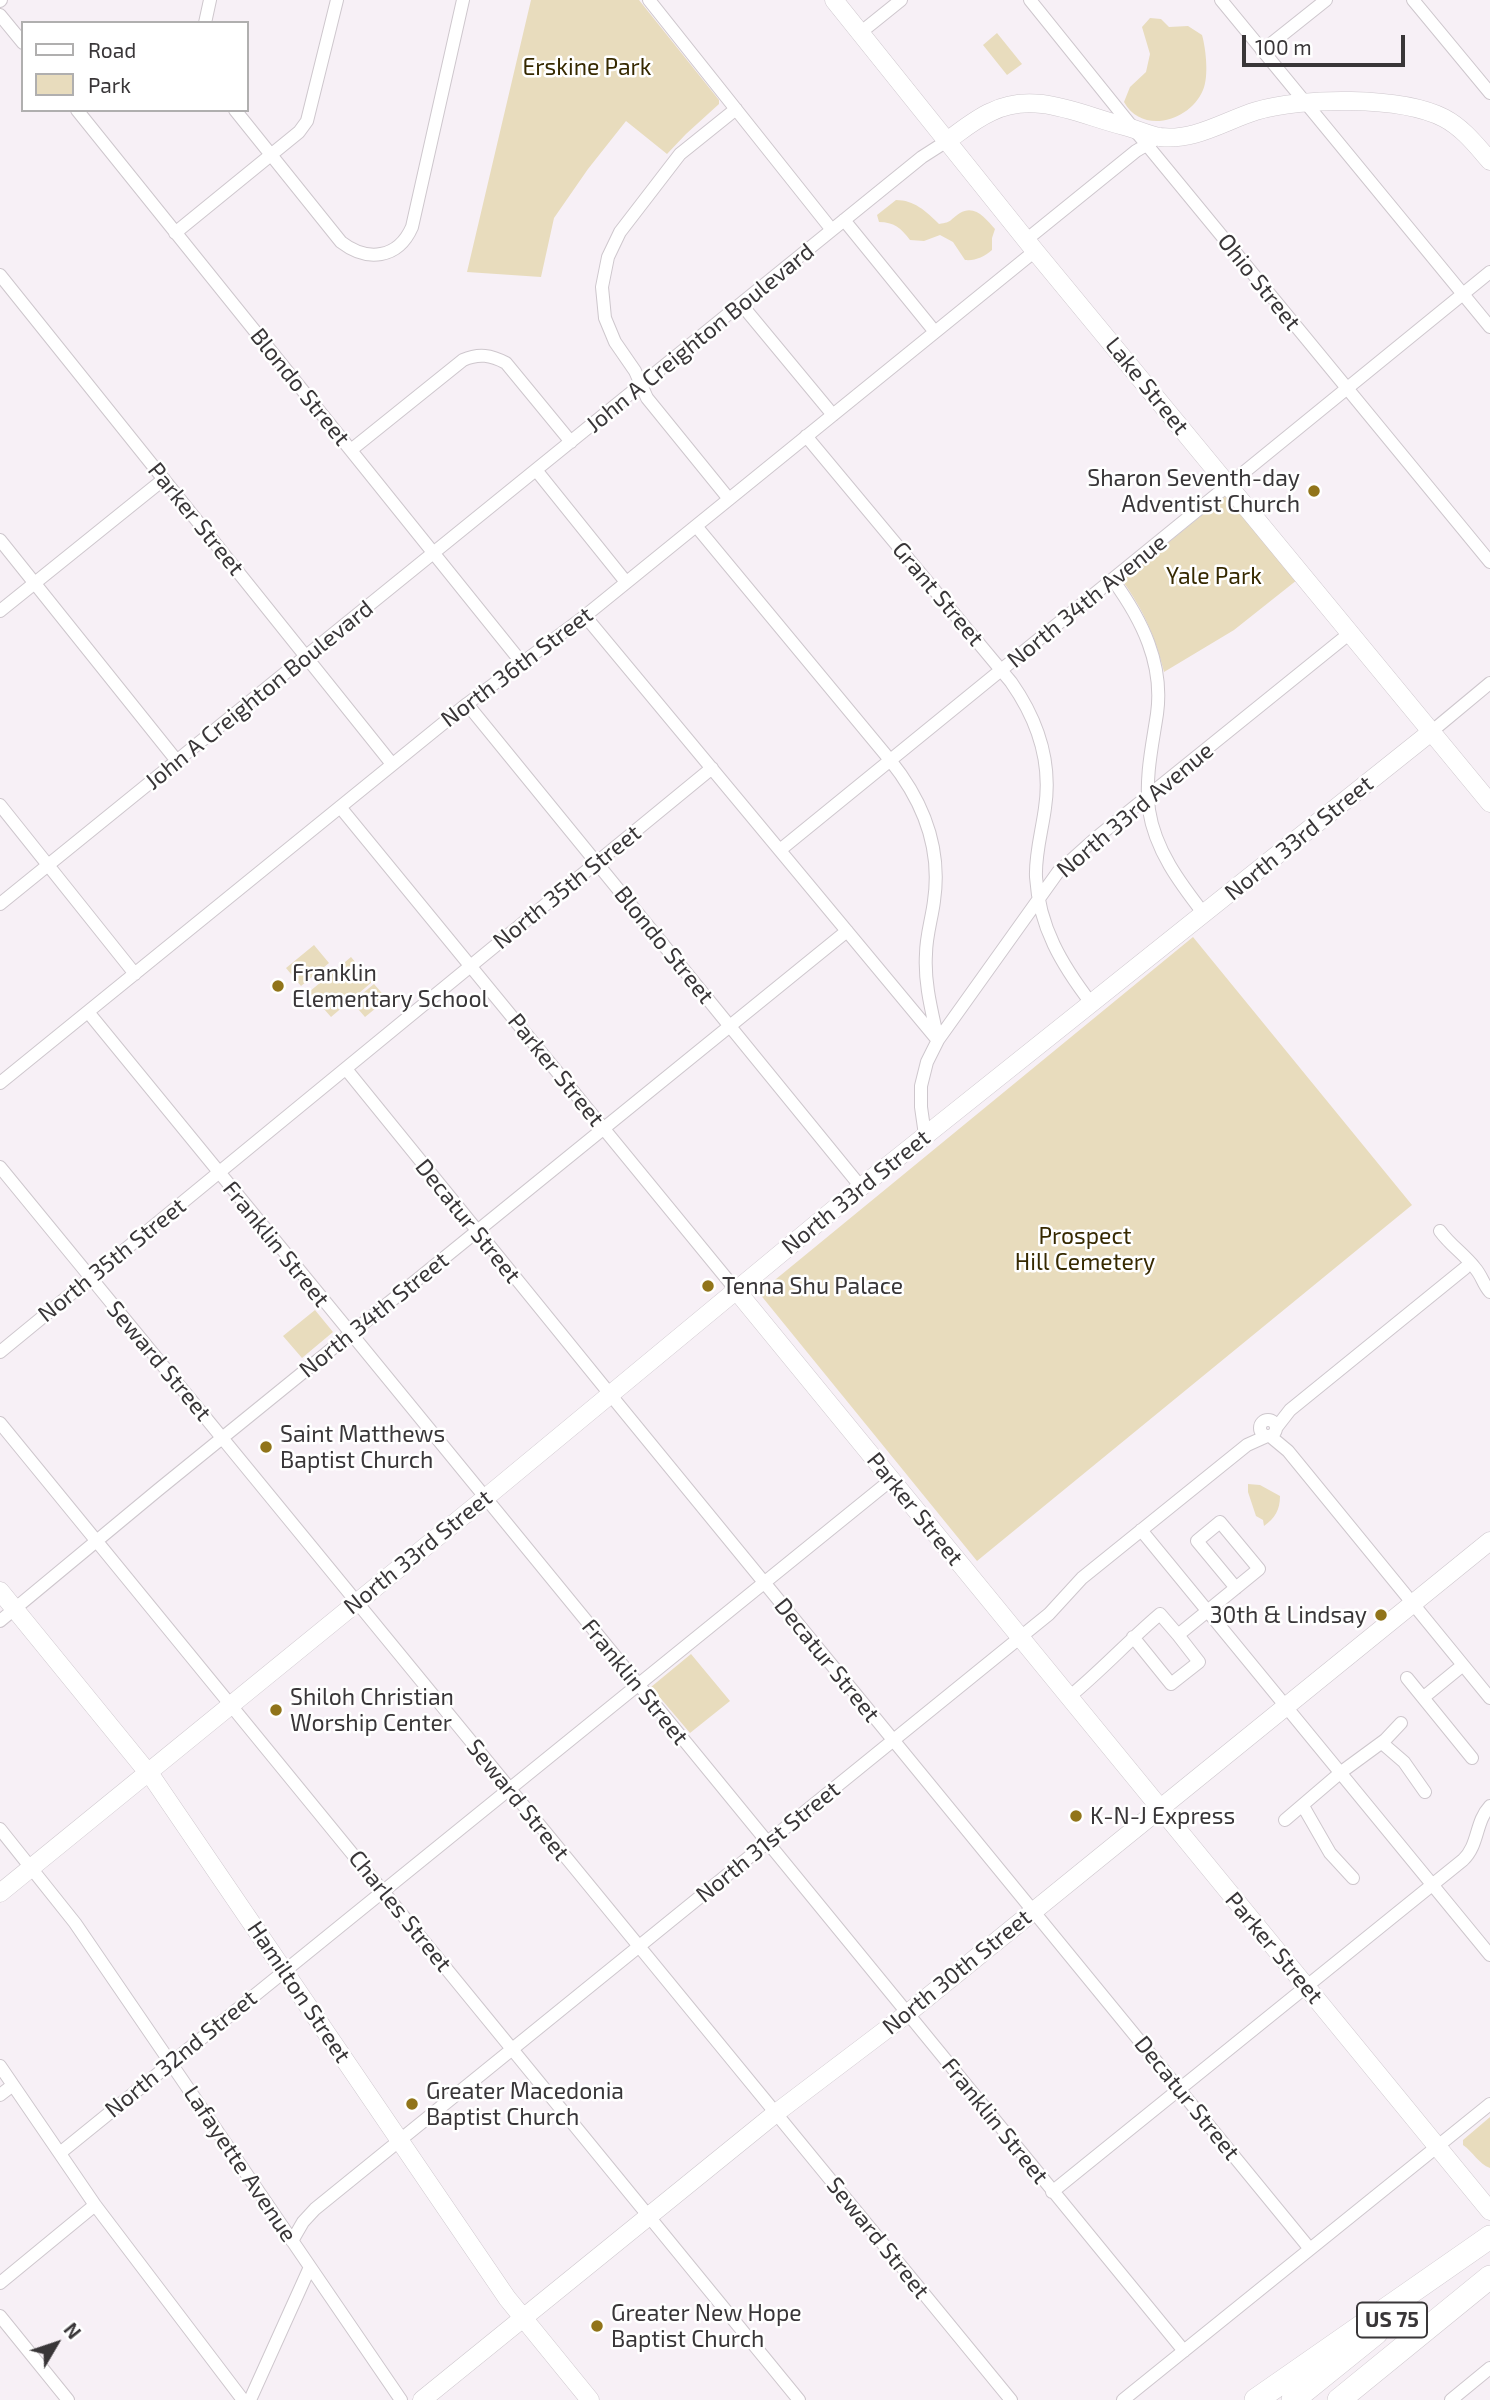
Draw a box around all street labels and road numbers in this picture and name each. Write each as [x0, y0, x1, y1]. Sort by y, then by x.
street label: Ohio Street [1212, 228, 1306, 336]
street label: John A Creighton Boulevard [580, 238, 820, 438]
street label: Blondo Street [244, 323, 356, 451]
street label: Lake Street [1099, 332, 1195, 440]
street label: Parker Street [142, 457, 250, 581]
street label: North 34th Avenue [1002, 528, 1172, 674]
street label: Grant Street [886, 536, 990, 652]
street label: John A Creighton Boulevard [139, 595, 379, 795]
street label: North 36th Street [436, 601, 598, 733]
street label: North 33rd Avenue [1051, 737, 1219, 883]
street label: North 33rd Street [1219, 770, 1379, 906]
street label: North 35th Street [488, 819, 646, 955]
street label: Blondo Street [608, 881, 720, 1009]
street label: Parker Street [502, 1008, 610, 1132]
street label: North 33rd Street [776, 1124, 936, 1260]
street label: Decatur Street [410, 1153, 526, 1289]
street label: Franklin Street [217, 1176, 335, 1312]
street label: North 35th Street [33, 1192, 191, 1328]
street label: North 34th Street [294, 1246, 454, 1384]
street label: Seward Street [101, 1295, 217, 1427]
street label: Parker Street [861, 1447, 969, 1571]
street label: North 33rd Street [338, 1484, 498, 1620]
street label: Decatur Street [769, 1592, 885, 1728]
street label: Franklin Street [576, 1614, 694, 1750]
street label: Seward Street [461, 1734, 575, 1866]
street label: North 31st Street [690, 1776, 846, 1908]
street label: Charles Street [343, 1845, 457, 1977]
street label: Parker Street [1219, 1887, 1329, 2009]
street label: North 30th Street [877, 1904, 1037, 2040]
street label: Hamilton Street [241, 1916, 357, 2068]
street label: North 32nd Street [100, 1984, 262, 2124]
street label: Decatur Street [1129, 2030, 1245, 2166]
street label: Franklin Street [936, 2053, 1054, 2189]
street label: Lafayette Avenue [178, 2081, 302, 2247]
street label: Seward Street [821, 2172, 935, 2304]
road number: US 75 [1357, 2302, 1427, 2338]

